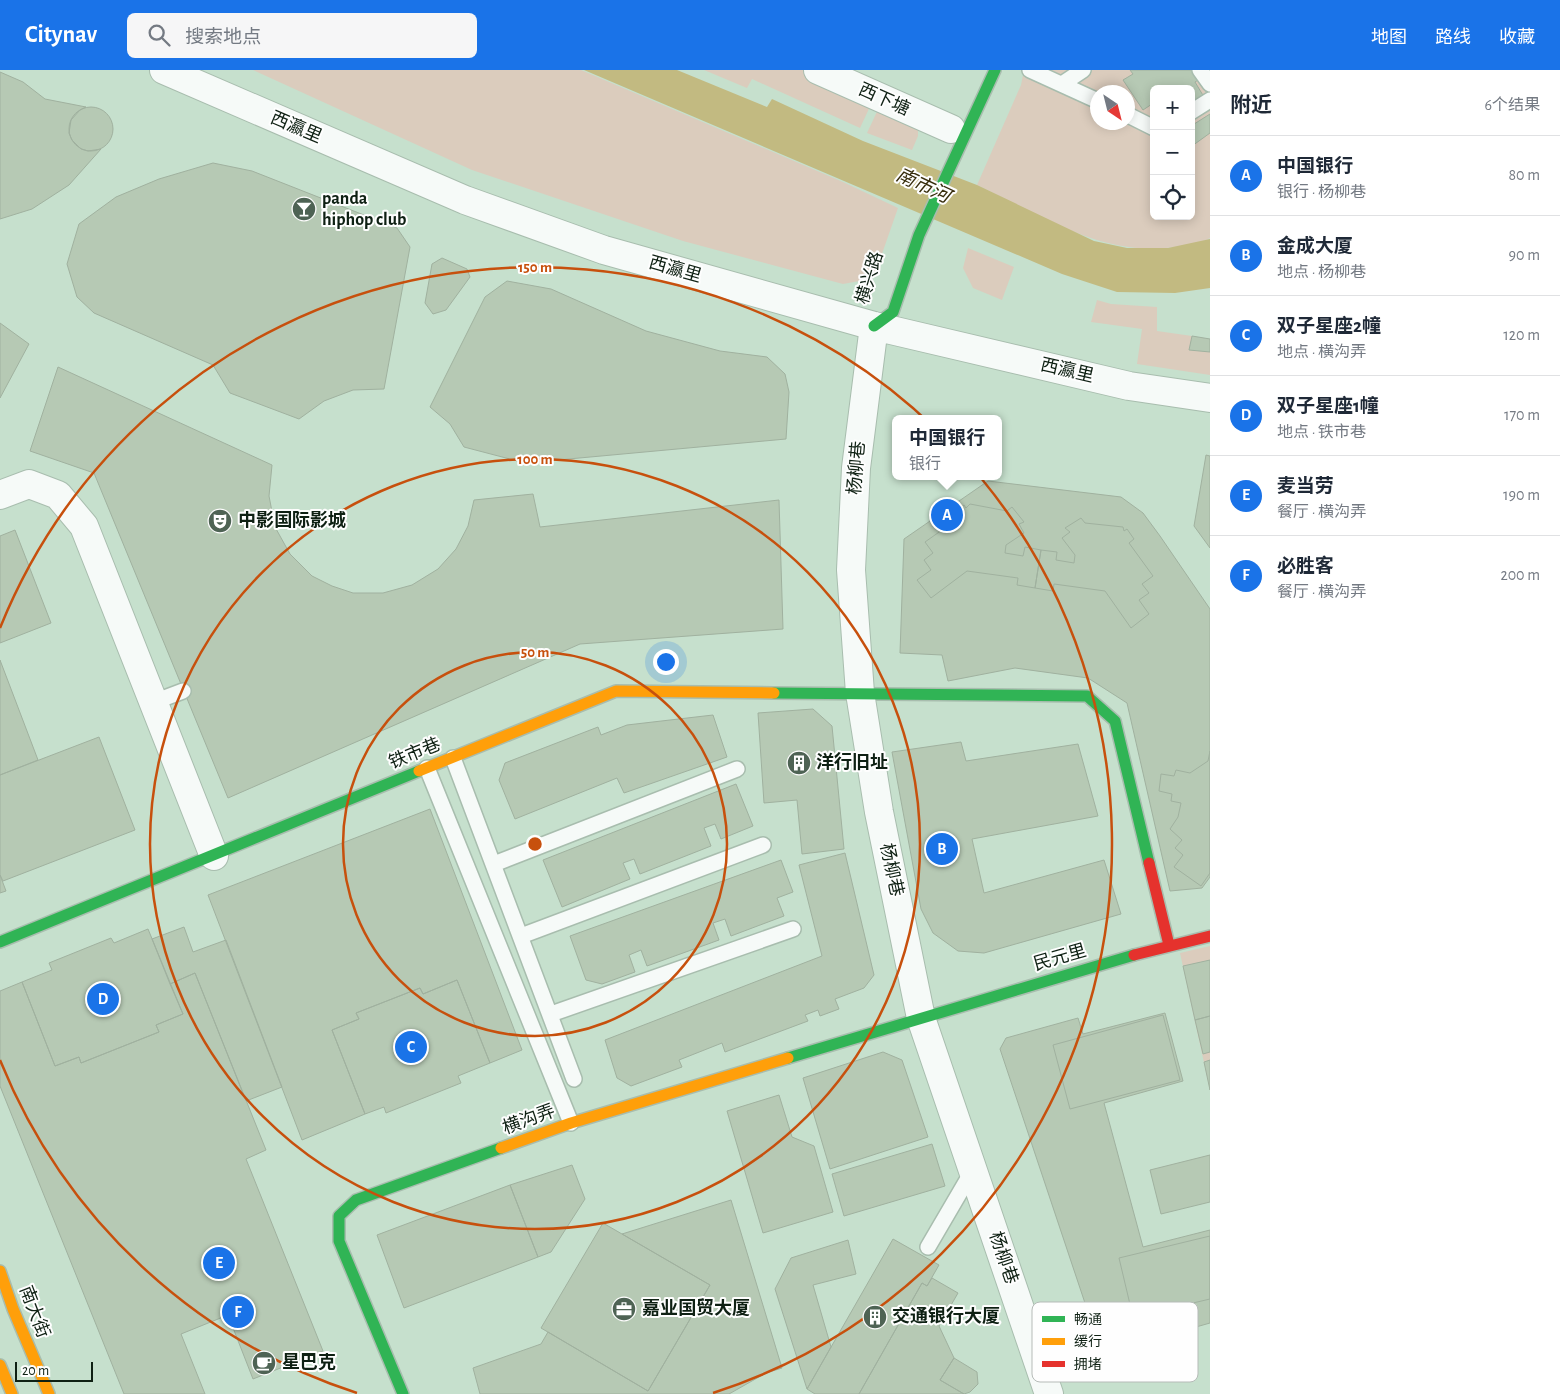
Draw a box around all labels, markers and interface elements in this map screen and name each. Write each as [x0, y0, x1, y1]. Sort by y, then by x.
search box [127, 13, 477, 58]
icon: search [145, 21, 173, 49]
text: Citynav [25, 23, 97, 47]
text: 搜索地点 [185, 28, 261, 47]
text: 地图 [1371, 29, 1407, 47]
text: 路线 [1435, 29, 1471, 47]
text: 收藏 [1499, 29, 1535, 47]
street label: 西下塘 [856, 79, 913, 119]
north arrow [1090, 85, 1135, 130]
map controls [1150, 85, 1195, 220]
button: + [1150, 85, 1195, 130]
text: 附近 [1230, 95, 1272, 116]
text: 6个结果 [1484, 97, 1540, 113]
street label: 西瀛里 [268, 107, 325, 147]
button: − [1150, 130, 1195, 175]
text: 中国银行 [1277, 157, 1353, 176]
water label: 南市河 [893, 164, 957, 208]
text: A [1241, 167, 1251, 183]
text: 80 m [1509, 167, 1540, 183]
button: locate [1150, 175, 1195, 220]
text: 银行 · 杨柳巷 [1277, 184, 1366, 200]
place label: panda hiphop club [322, 190, 406, 229]
bar icon: panda hiphop club [291, 196, 317, 222]
text: 金成大厦 [1277, 237, 1353, 256]
text: B [1241, 247, 1251, 263]
text: 90 m [1509, 247, 1540, 263]
street label: 横兴路 [852, 249, 887, 306]
street label: 西瀛里 [647, 252, 704, 286]
text: 150 m [518, 260, 552, 275]
text: 地点 · 杨柳巷 [1277, 264, 1366, 280]
text: 双子星座2幢 [1277, 317, 1381, 336]
text: C [1242, 327, 1250, 343]
text: 120 m [1503, 327, 1540, 343]
text: 地点 · 横沟弄 [1277, 344, 1366, 360]
street label: 西瀛里 [1039, 354, 1096, 386]
text: 双子星座1幢 [1277, 397, 1379, 416]
text: D [1241, 407, 1251, 423]
text: 170 m [1504, 407, 1540, 423]
popup [892, 415, 1002, 480]
text: 地点 · 铁市巷 [1277, 424, 1366, 440]
text: 中国银行 [909, 429, 985, 448]
street label: 杨柳巷 [844, 440, 868, 496]
text: 100 m [517, 452, 553, 467]
text: 银行 [909, 456, 941, 472]
text: 麦当劳 [1277, 477, 1334, 496]
text: E [1242, 487, 1250, 503]
text: 190 m [1503, 487, 1540, 503]
pin: A [931, 496, 963, 534]
text: 餐厅 · 横沟弄 [1277, 504, 1366, 520]
theatre icon: 中影国际影城 [207, 508, 233, 534]
place label: 中影国际影城 [238, 510, 346, 530]
text: 必胜客 [1277, 557, 1334, 576]
text: F [1242, 567, 1250, 583]
text: 200 m [1500, 567, 1540, 583]
text: 餐厅 · 横沟弄 [1277, 584, 1366, 600]
text: 50 m [521, 645, 549, 660]
your location [653, 649, 679, 675]
street label: 铁市巷 [386, 734, 443, 772]
building icon: 洋行旧址 [786, 750, 812, 776]
place label: 洋行旧址 [816, 751, 888, 772]
pin: B [926, 830, 958, 868]
centre of rings [526, 835, 544, 853]
street label: 杨柳巷 [877, 841, 907, 898]
street label: 民元里 [1031, 941, 1088, 974]
pin: D [87, 980, 119, 1018]
pin: C [395, 1028, 427, 1066]
street label: 横沟弄 [500, 1100, 557, 1138]
street label: 杨柳巷 [986, 1229, 1022, 1286]
pin: E [203, 1244, 235, 1282]
street label: 南大街 [16, 1283, 54, 1340]
pin: F [222, 1293, 254, 1331]
office icon: 嘉业国贸大厦 [611, 1296, 637, 1322]
place label: 嘉业国贸大厦 [642, 1298, 750, 1318]
legend [1032, 1302, 1198, 1382]
building icon: 交通银行大厦 [862, 1304, 888, 1330]
place label: 交通银行大厦 [892, 1305, 1000, 1326]
text: 畅通 [1074, 1312, 1102, 1327]
text: 缓行 [1074, 1334, 1102, 1349]
cafe icon: 星巴克 [251, 1350, 277, 1376]
place label: 星巴克 [282, 1353, 336, 1372]
text: 拥堵 [1074, 1357, 1102, 1372]
scale bar [15, 1359, 92, 1382]
text: 20 m [22, 1364, 49, 1378]

